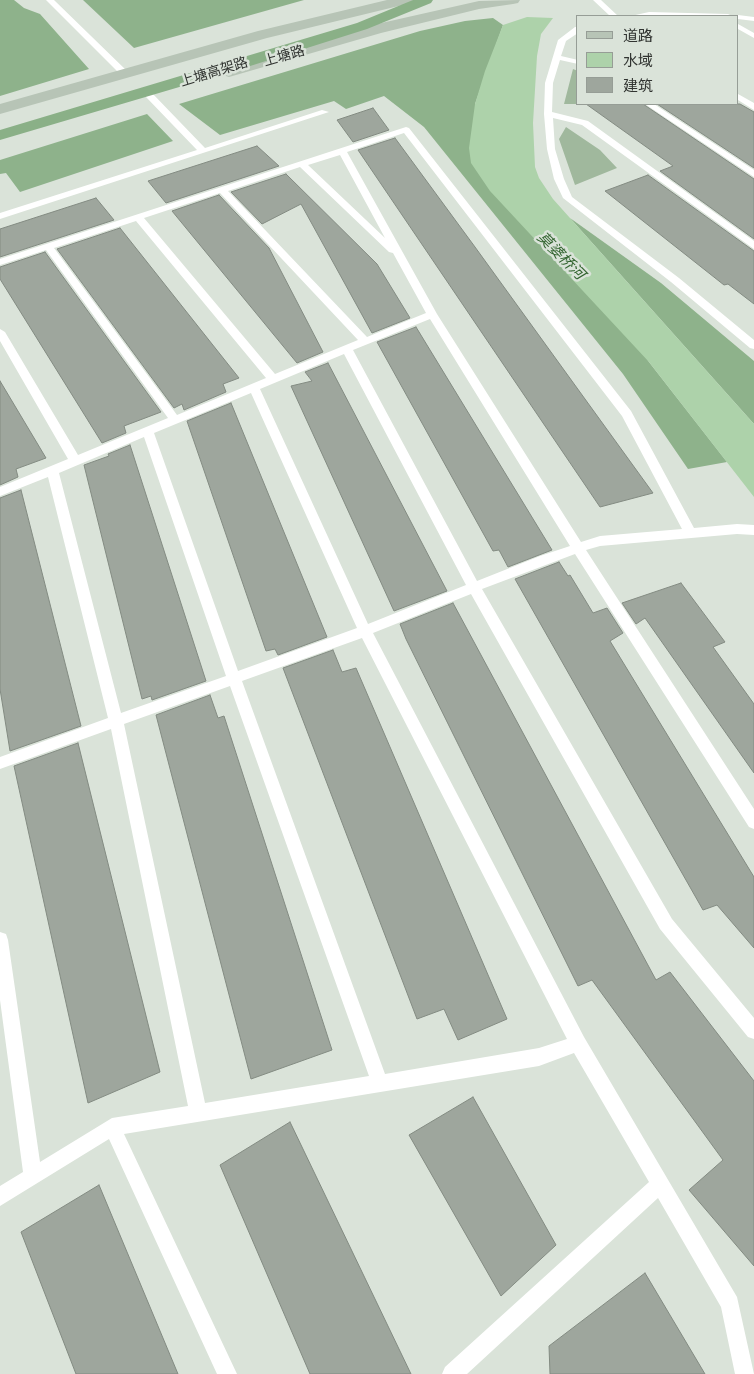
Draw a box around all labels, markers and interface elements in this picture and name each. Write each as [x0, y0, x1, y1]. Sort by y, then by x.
legend [576, 15, 739, 105]
text: 道路 [623, 28, 653, 44]
street label: 上塘路 [261, 42, 307, 70]
text: 水域 [623, 53, 653, 69]
street label: 上塘高架路 [178, 54, 250, 90]
text: 建筑 [623, 78, 653, 94]
water label: 莫婆桥河 [533, 228, 589, 284]

